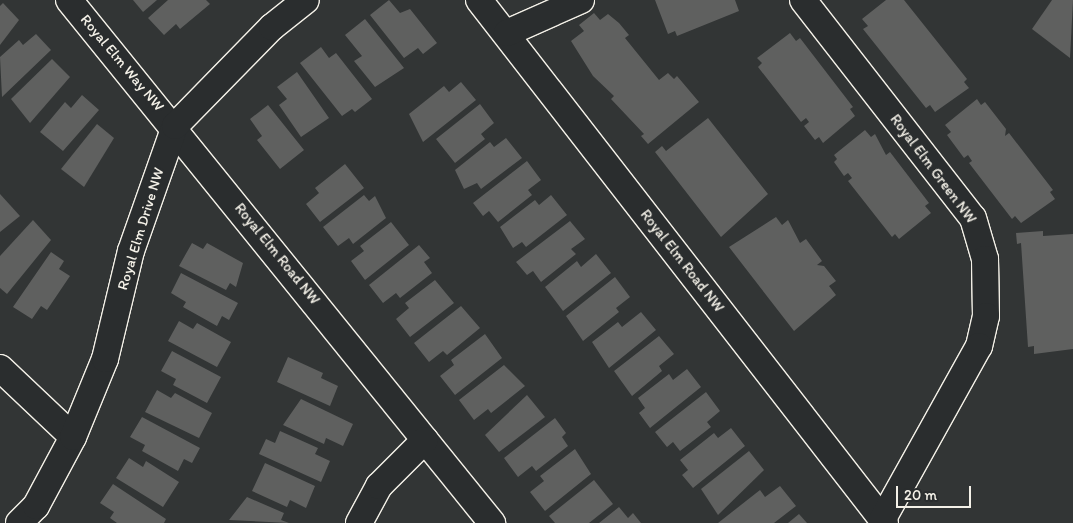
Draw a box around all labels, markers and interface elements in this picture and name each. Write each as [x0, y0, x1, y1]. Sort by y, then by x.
street label: Royal Elm Way NW [77, 11, 167, 115]
street label: Royal Elm Green NW [886, 111, 980, 227]
street label: Royal Elm Drive NW [114, 166, 168, 292]
street label: Royal Elm Road NW [231, 200, 323, 308]
street label: Royal Elm Road NW [636, 206, 728, 316]
scale bar [898, 476, 973, 508]
text: 20 m [904, 486, 937, 504]

